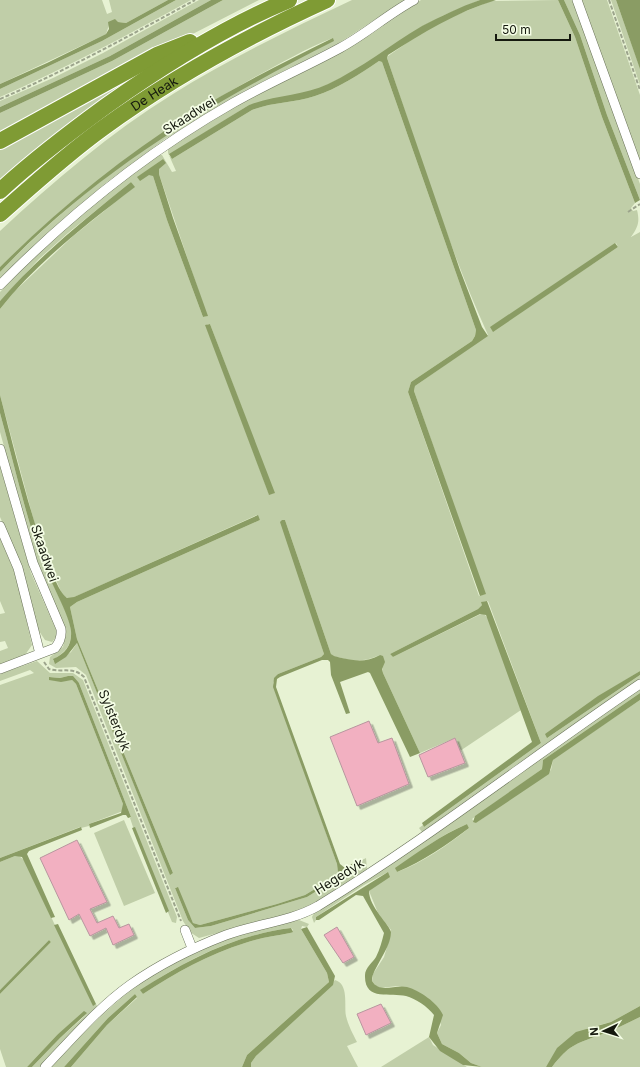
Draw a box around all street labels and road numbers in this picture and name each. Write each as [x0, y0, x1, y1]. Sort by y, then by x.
street label: De Heak [128, 72, 180, 114]
street label: Skaadwei [160, 93, 218, 137]
street label: Skaadwei [28, 522, 62, 584]
street label: Sylsterdyk [95, 687, 135, 753]
street label: Hegedyk [311, 855, 367, 897]

